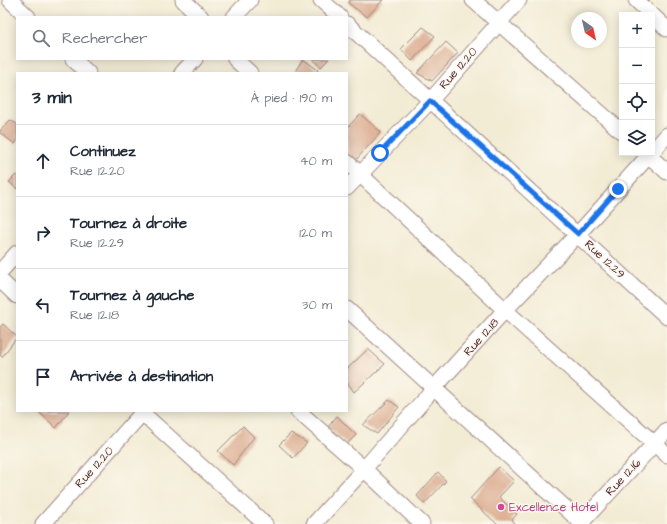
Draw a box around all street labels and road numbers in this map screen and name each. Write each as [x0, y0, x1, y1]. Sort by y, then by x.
street label: Rue 12.20 [435, 43, 482, 93]
street label: Rue 12.29 [581, 236, 629, 283]
street label: Rue 12.18 [460, 315, 503, 360]
street label: Rue 12.20 [71, 443, 118, 492]
street label: Rue 12.16 [602, 455, 645, 500]

